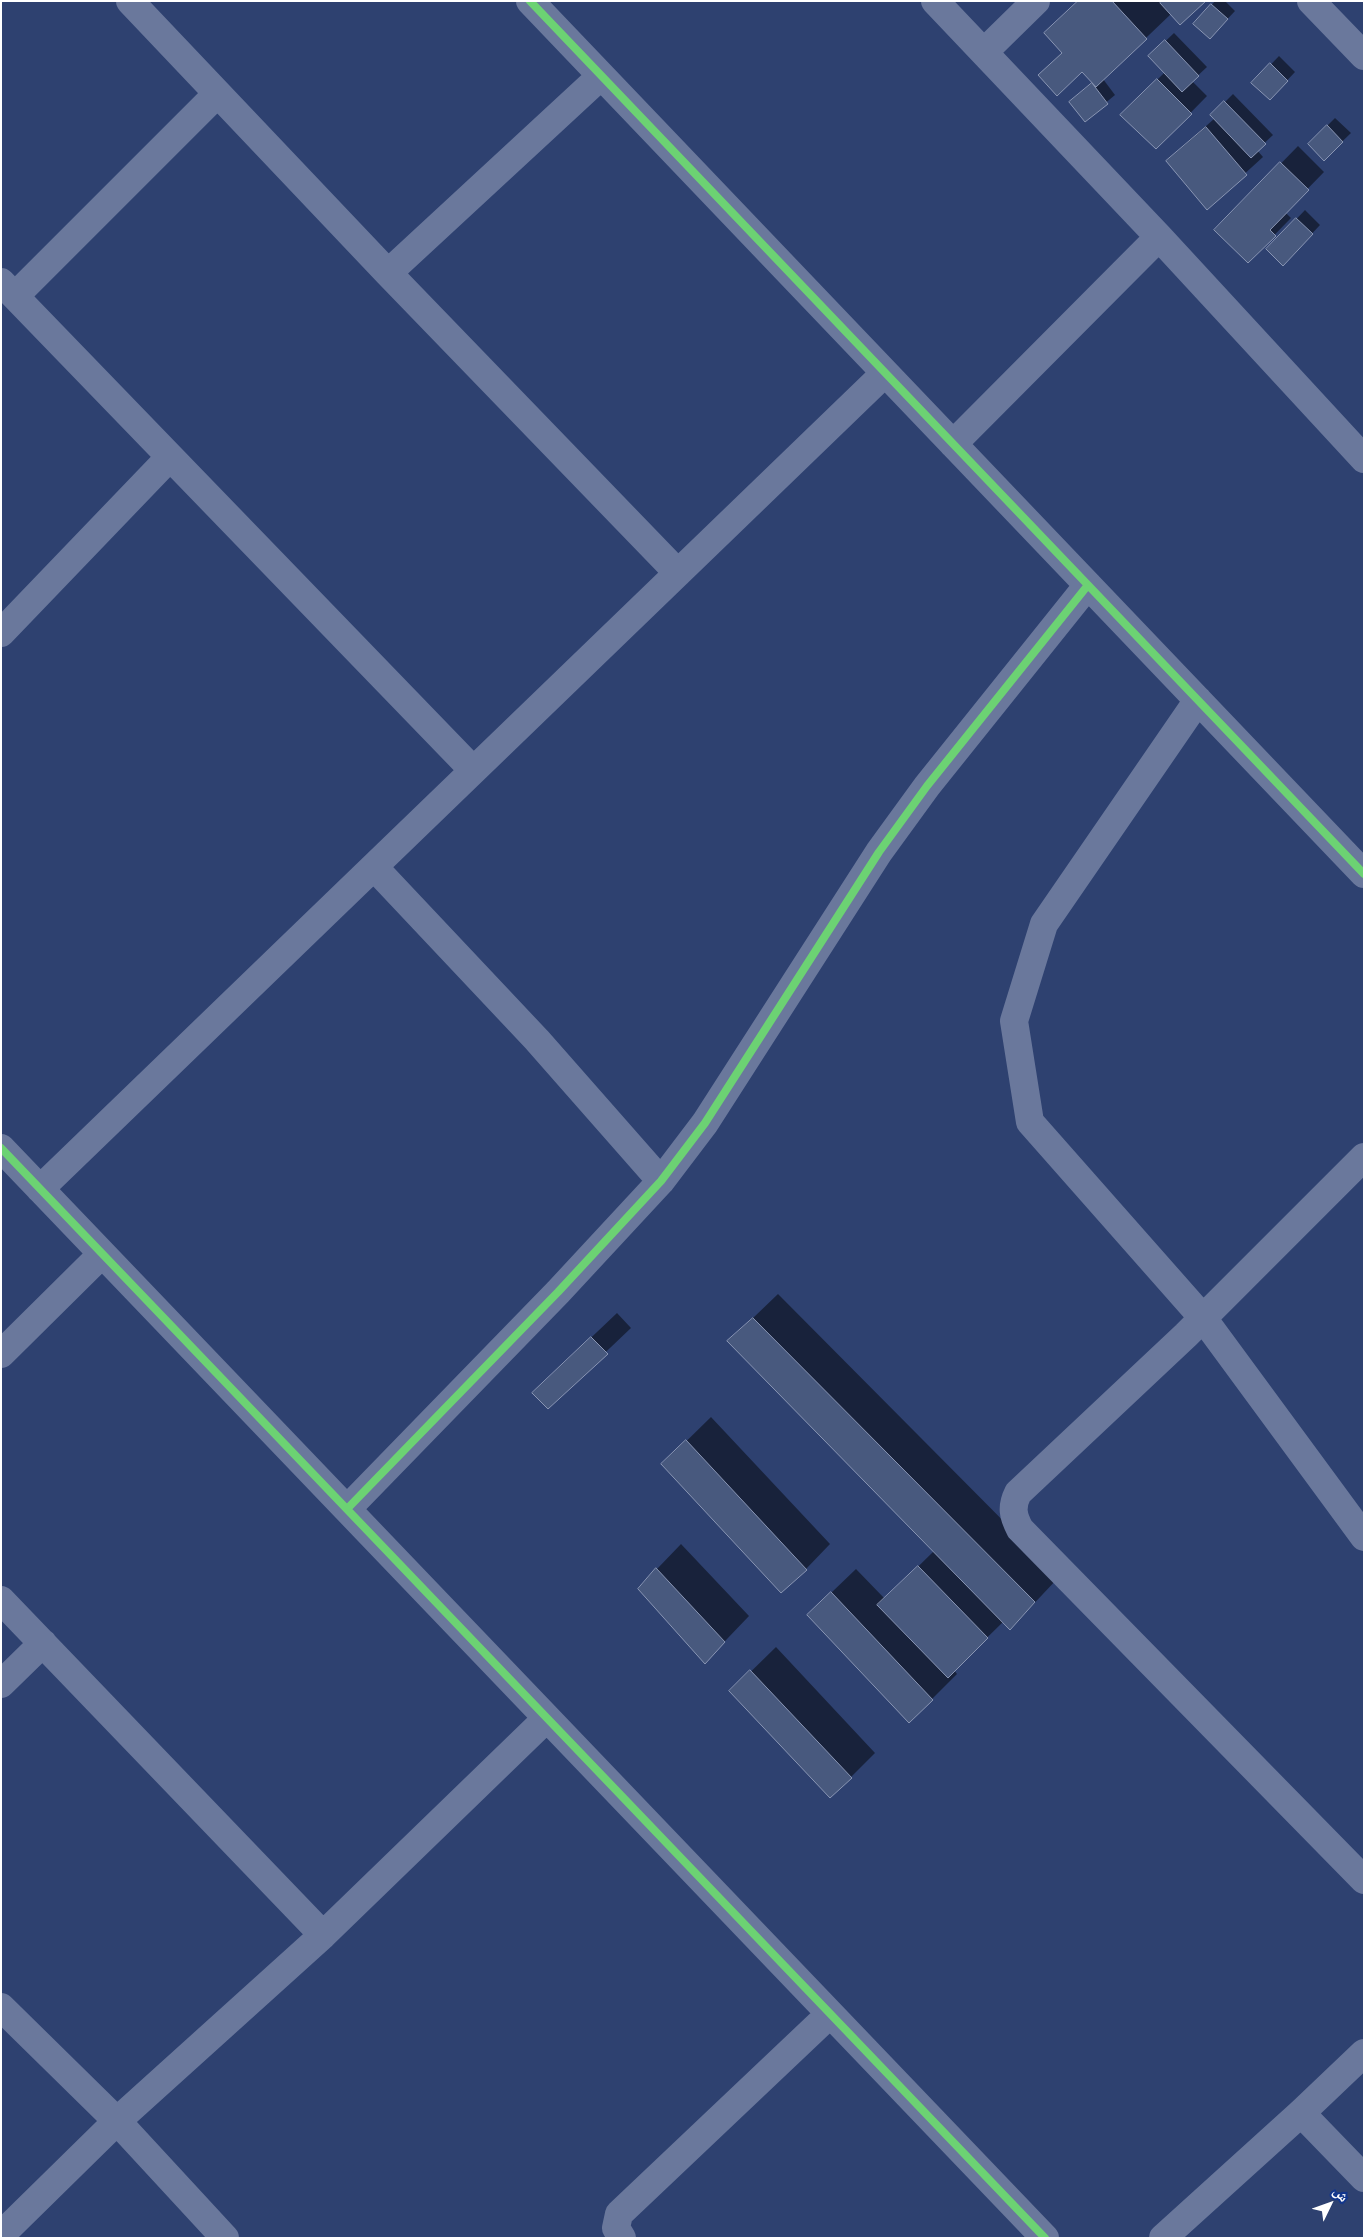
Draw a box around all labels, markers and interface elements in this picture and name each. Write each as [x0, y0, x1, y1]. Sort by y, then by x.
north arrow [1305, 2179, 1355, 2229]
text: ش [1330, 2182, 1353, 2205]

